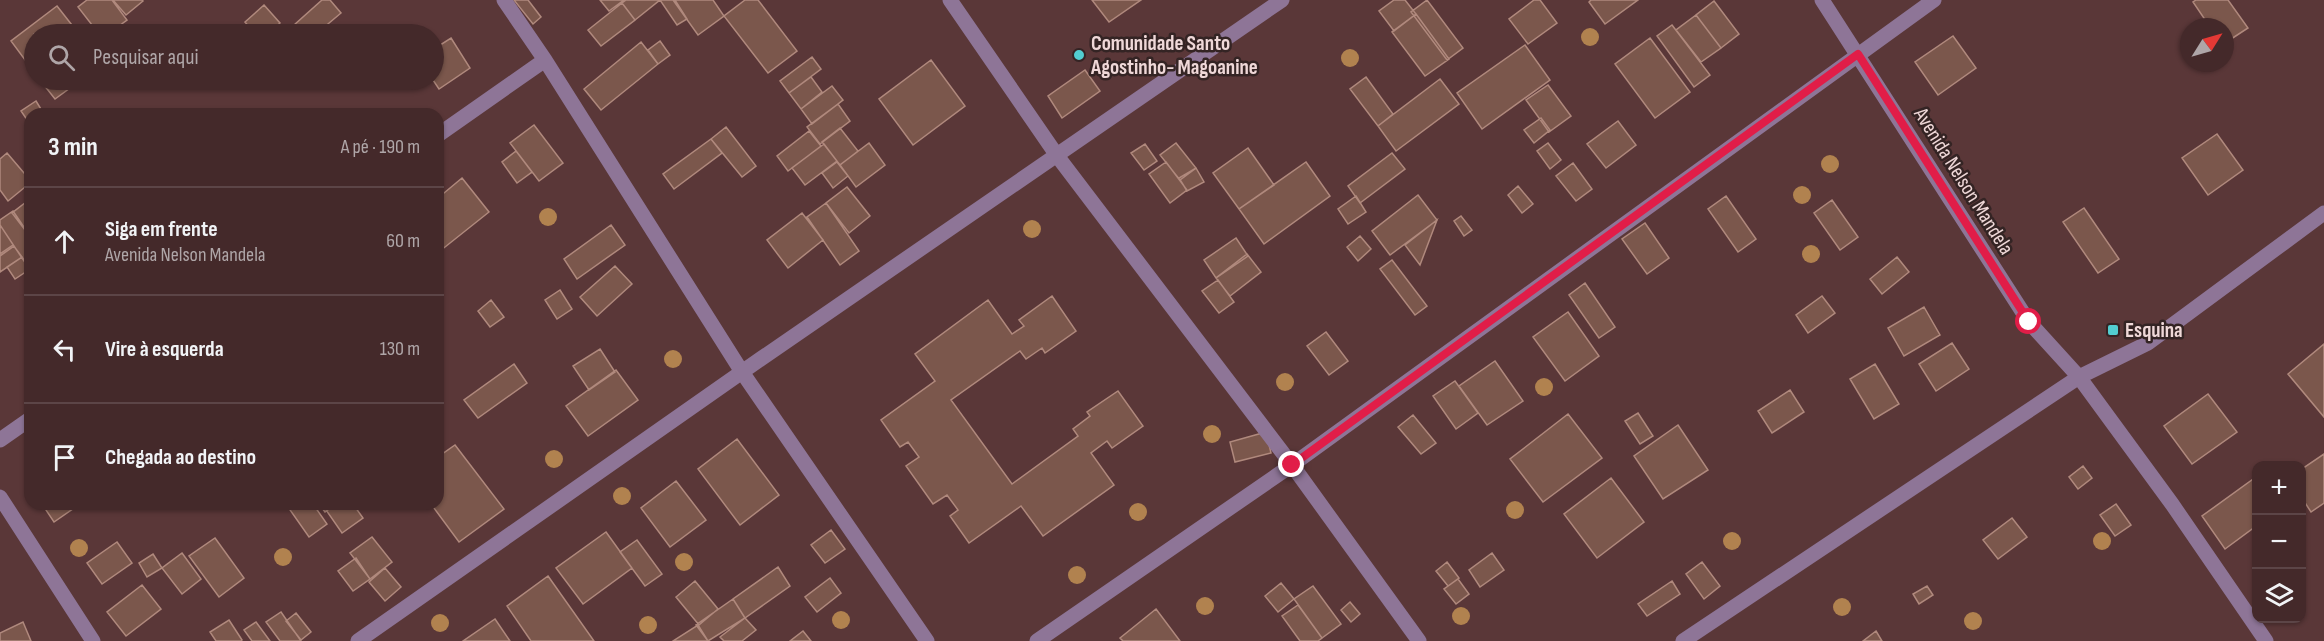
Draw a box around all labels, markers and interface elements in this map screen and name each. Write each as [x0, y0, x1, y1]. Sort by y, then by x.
north arrow [2180, 18, 2234, 72]
search box [24, 24, 444, 90]
place label: Comunidade Santo Agostinho- Magoanine [1090, 31, 1258, 80]
icon: search [45, 41, 78, 74]
text: Pesquisar aqui [93, 44, 198, 71]
marker: Comunidade Santo Agostinho- Magoanine [1072, 48, 1086, 62]
street label: Avenida Nelson Mandela [1908, 102, 2019, 259]
text: 3 min [48, 132, 98, 163]
text: A pé · 190 m [341, 135, 420, 159]
text: Siga em frente [105, 216, 218, 243]
icon: ahead [48, 225, 81, 258]
text: 60 m [386, 229, 420, 253]
text: Avenida Nelson Mandela [105, 243, 266, 267]
route start [2015, 308, 2041, 334]
place label: Esquina [2125, 318, 2183, 343]
marker: Esquina [2106, 323, 2120, 337]
icon: left [48, 333, 81, 366]
text: Vire à esquerda [105, 336, 224, 363]
text: 130 m [380, 337, 420, 361]
icon: arrive [48, 441, 81, 474]
text: Chegada ao destino [105, 444, 256, 471]
route end [1278, 451, 1304, 477]
map controls [2252, 461, 2306, 623]
button: + [2252, 461, 2306, 515]
button: − [2252, 515, 2306, 569]
button: layers [2252, 569, 2306, 623]

